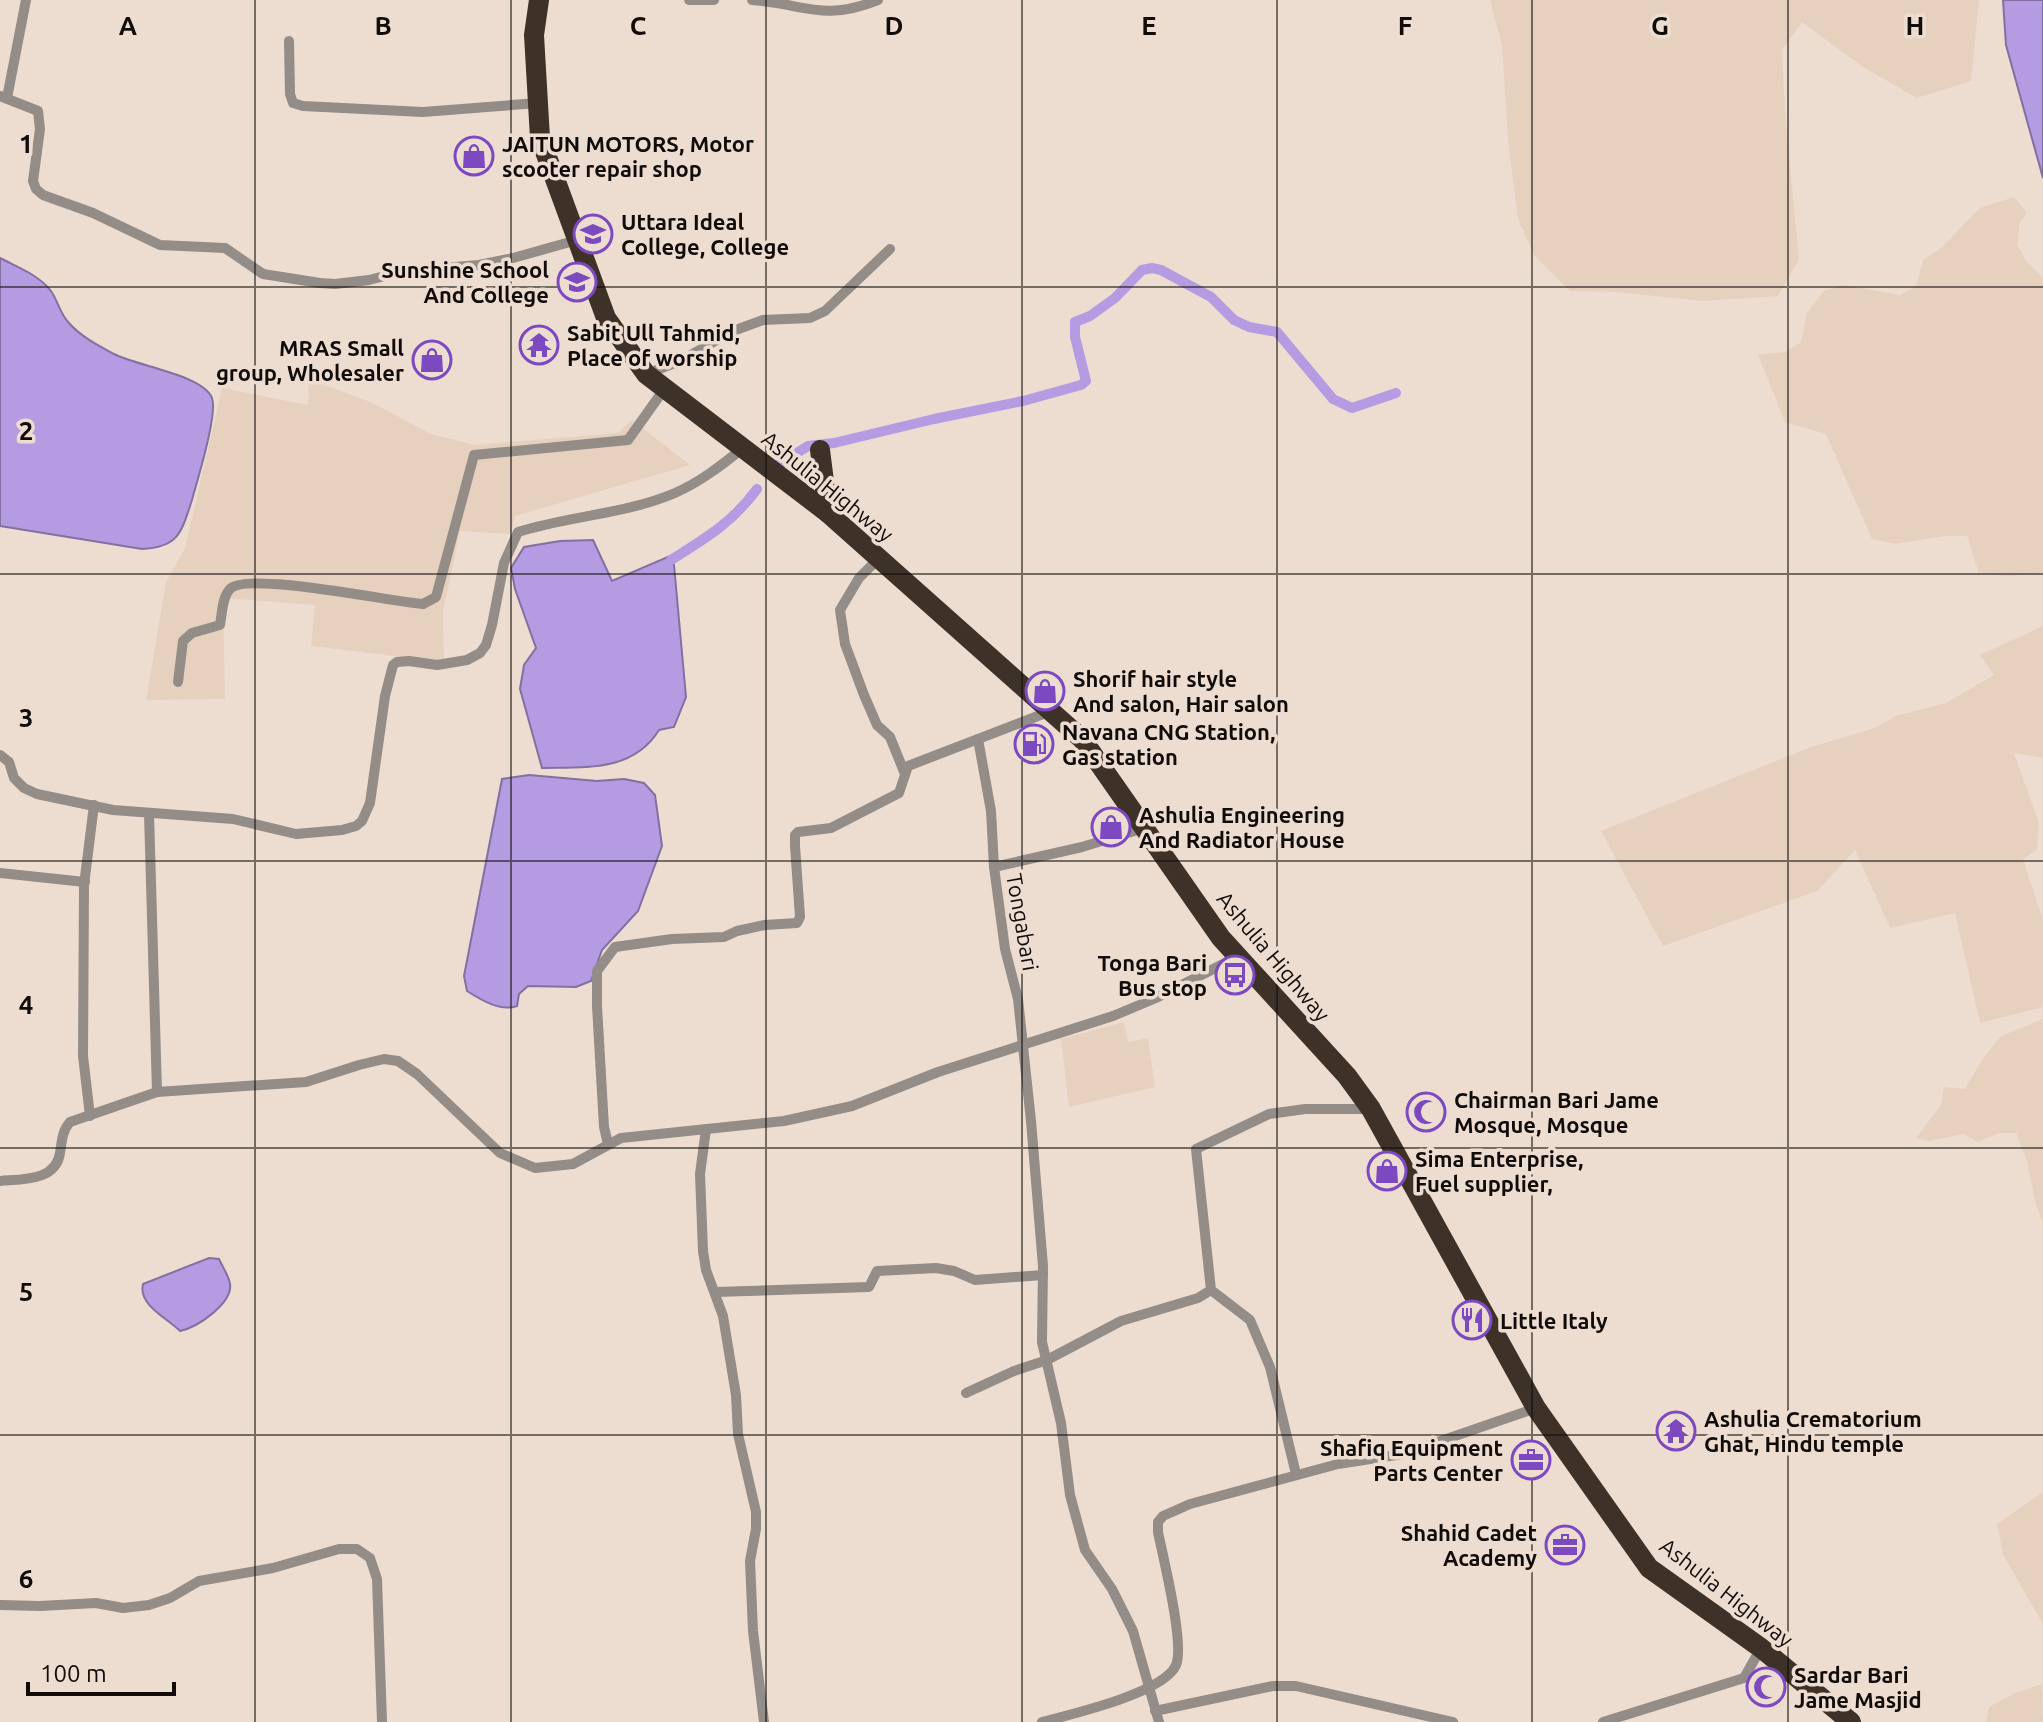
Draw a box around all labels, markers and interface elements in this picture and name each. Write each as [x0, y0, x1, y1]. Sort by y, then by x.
text: A [119, 11, 138, 40]
text: B [374, 11, 392, 40]
text: C [630, 11, 647, 40]
text: D [885, 11, 903, 40]
text: E [1141, 11, 1157, 40]
text: F [1398, 11, 1412, 40]
text: G [1651, 11, 1669, 40]
text: H [1906, 11, 1924, 40]
text: 1 [19, 129, 33, 158]
place label: JAITUN MOTORS, Motor scooter repair shop [502, 131, 754, 181]
shop icon: JAITUN MOTORS, Motor scooter repair shop [453, 135, 495, 177]
place label: Uttara Ideal College, College [621, 209, 789, 259]
school or university icon: Uttara Ideal College, College [572, 213, 614, 255]
place label: Sunshine School And College [381, 257, 549, 307]
school or university icon: Sunshine School And College [556, 261, 598, 303]
place label: Sabit Ull Tahmid, Place of worship [567, 320, 740, 370]
temple icon: Sabit Ull Tahmid, Place of worship [518, 324, 560, 366]
place label: MRAS Small group, Wholesaler [216, 335, 404, 385]
shop icon: MRAS Small group, Wholesaler [411, 339, 453, 381]
text: 2 [19, 416, 33, 445]
street label: Ashulia Highway [757, 425, 899, 547]
place label: Shorif hair style And salon, Hair salon [1073, 666, 1289, 716]
shop icon: Shorif hair style And salon, Hair salon [1024, 670, 1066, 712]
text: 3 [19, 703, 33, 732]
place label: Navana CNG Station, Gas station [1062, 719, 1275, 769]
fuel station icon: Navana CNG Station, Gas station [1013, 723, 1055, 765]
place label: Ashulia Engineering And Radiator House [1139, 802, 1345, 852]
shop icon: Ashulia Engineering And Radiator House [1090, 806, 1132, 848]
street label: Tongabari [1002, 871, 1044, 973]
street label: Ashulia Highway [1213, 886, 1336, 1026]
place label: Tonga Bari Bus stop [1097, 950, 1207, 1000]
bus stop icon: Tonga Bari Bus stop [1214, 954, 1256, 996]
text: 4 [19, 990, 33, 1019]
place label: Chairman Bari Jame Mosque, Mosque [1454, 1087, 1659, 1137]
mosque icon: Chairman Bari Jame Mosque, Mosque [1405, 1091, 1447, 1133]
place label: Sima Enterprise, Fuel supplier, [1415, 1146, 1583, 1196]
shop icon: Sima Enterprise, Fuel supplier, [1366, 1150, 1408, 1192]
text: 5 [19, 1277, 33, 1306]
restaurant icon: Little Italy [1451, 1299, 1493, 1341]
place label: Little Italy [1500, 1308, 1608, 1333]
place label: Ashulia Crematorium Ghat, Hindu temple [1704, 1406, 1922, 1456]
temple icon: Ashulia Crematorium Ghat, Hindu temple [1655, 1410, 1697, 1452]
place label: Shafiq Equipment Parts Center [1320, 1435, 1503, 1485]
office icon: Shafiq Equipment Parts Center [1510, 1439, 1552, 1481]
place label: Shahid Cadet Academy [1401, 1520, 1537, 1570]
office icon: Shahid Cadet Academy [1544, 1524, 1586, 1566]
street label: Ashulia Highway [1656, 1532, 1799, 1652]
text: 6 [19, 1564, 33, 1593]
scale bar [28, 1646, 174, 1696]
text: 100 m [40, 1660, 107, 1687]
place label: Sardar Bari Jame Masjid [1794, 1662, 1922, 1712]
mosque icon: Sardar Bari Jame Masjid [1745, 1666, 1787, 1708]

